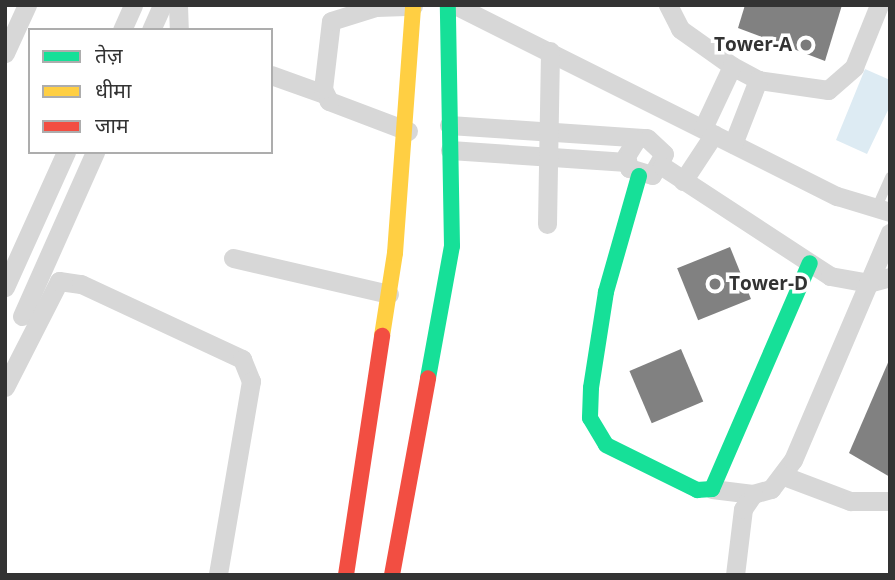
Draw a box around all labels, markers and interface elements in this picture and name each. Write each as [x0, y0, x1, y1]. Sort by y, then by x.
legend [28, 28, 273, 154]
place label: Tower-A [714, 34, 792, 56]
marker: Tower-A [798, 37, 814, 53]
text: तेज़ [95, 41, 123, 69]
text: धीमा [95, 76, 131, 104]
text: जाम [95, 111, 129, 139]
place label: Tower-D [729, 273, 808, 295]
marker: Tower-D [707, 276, 723, 292]

